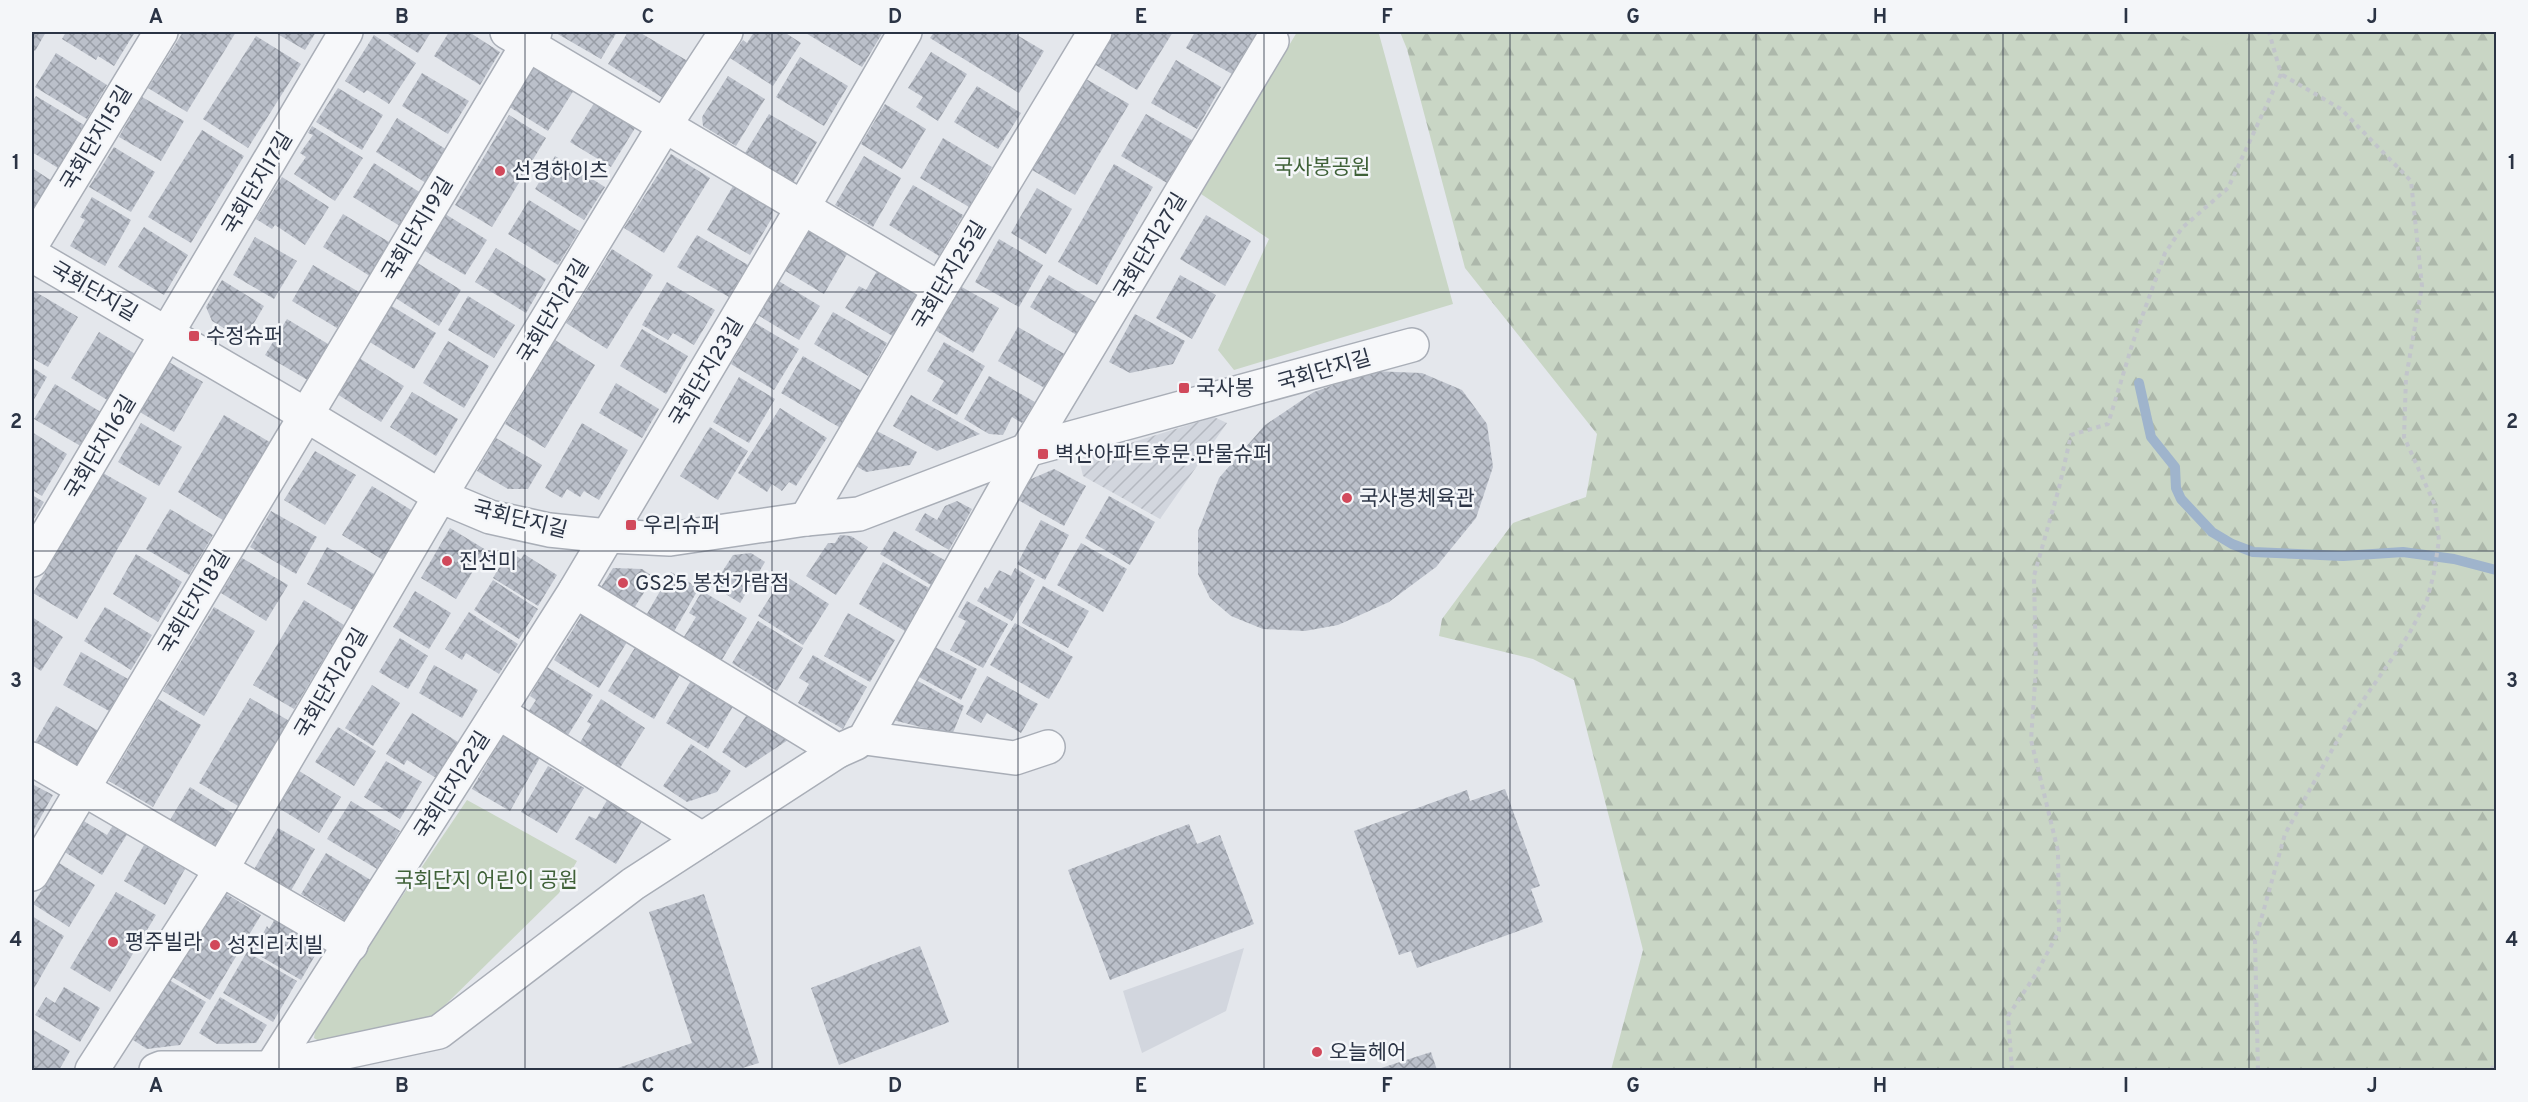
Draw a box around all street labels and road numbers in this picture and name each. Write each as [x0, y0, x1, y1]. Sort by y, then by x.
street label: 국회단지15길 [55, 81, 139, 196]
street label: 국회단지17길 [217, 127, 300, 240]
street label: 국회단지19길 [377, 173, 460, 287]
street label: 국회단지27길 [1109, 188, 1194, 305]
street label: 국회단지25길 [907, 216, 993, 335]
street label: 국회단지21길 [513, 255, 596, 369]
street label: 국회단지길 [45, 256, 142, 328]
street label: 국회단지23길 [664, 313, 750, 432]
street label: 국회단지길 [1274, 345, 1375, 398]
street label: 국회단지16길 [60, 391, 143, 505]
street label: 국회단지길 [470, 496, 570, 545]
street label: 국회단지18길 [154, 546, 237, 660]
street label: 국회단지20길 [290, 624, 375, 744]
street label: 국회단지22길 [409, 727, 497, 845]

